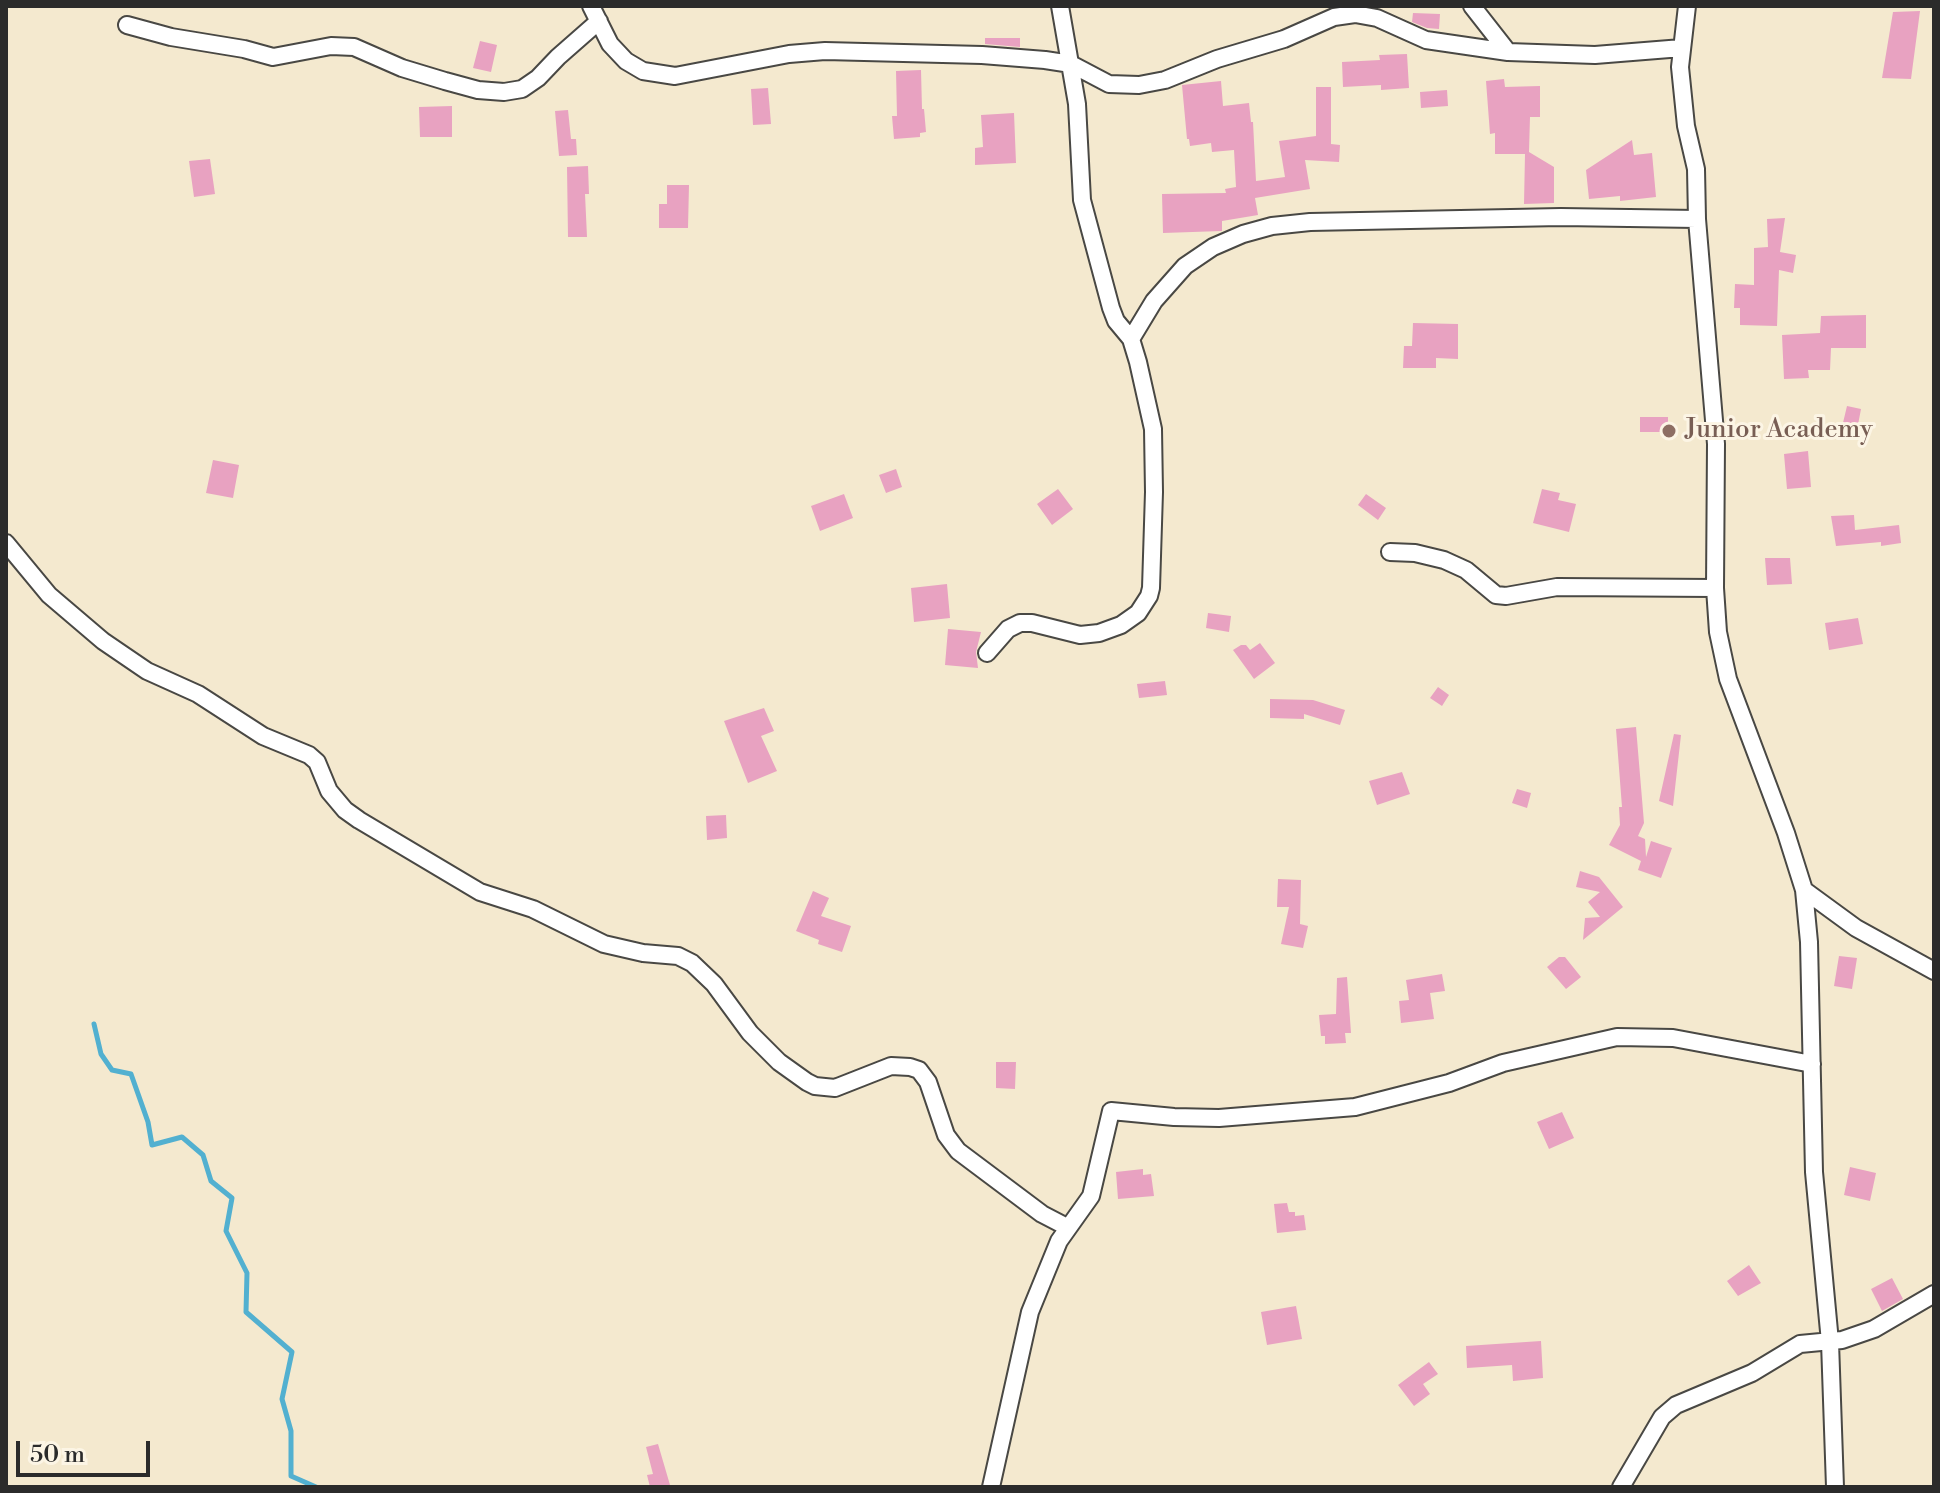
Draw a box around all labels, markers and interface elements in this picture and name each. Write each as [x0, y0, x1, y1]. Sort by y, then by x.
place label: Junior Academy [1685, 415, 1873, 447]
marker: Junior Academy [1660, 422, 1678, 440]
scale bar [20, 1425, 154, 1475]
text: 50 m [30, 1440, 85, 1470]

